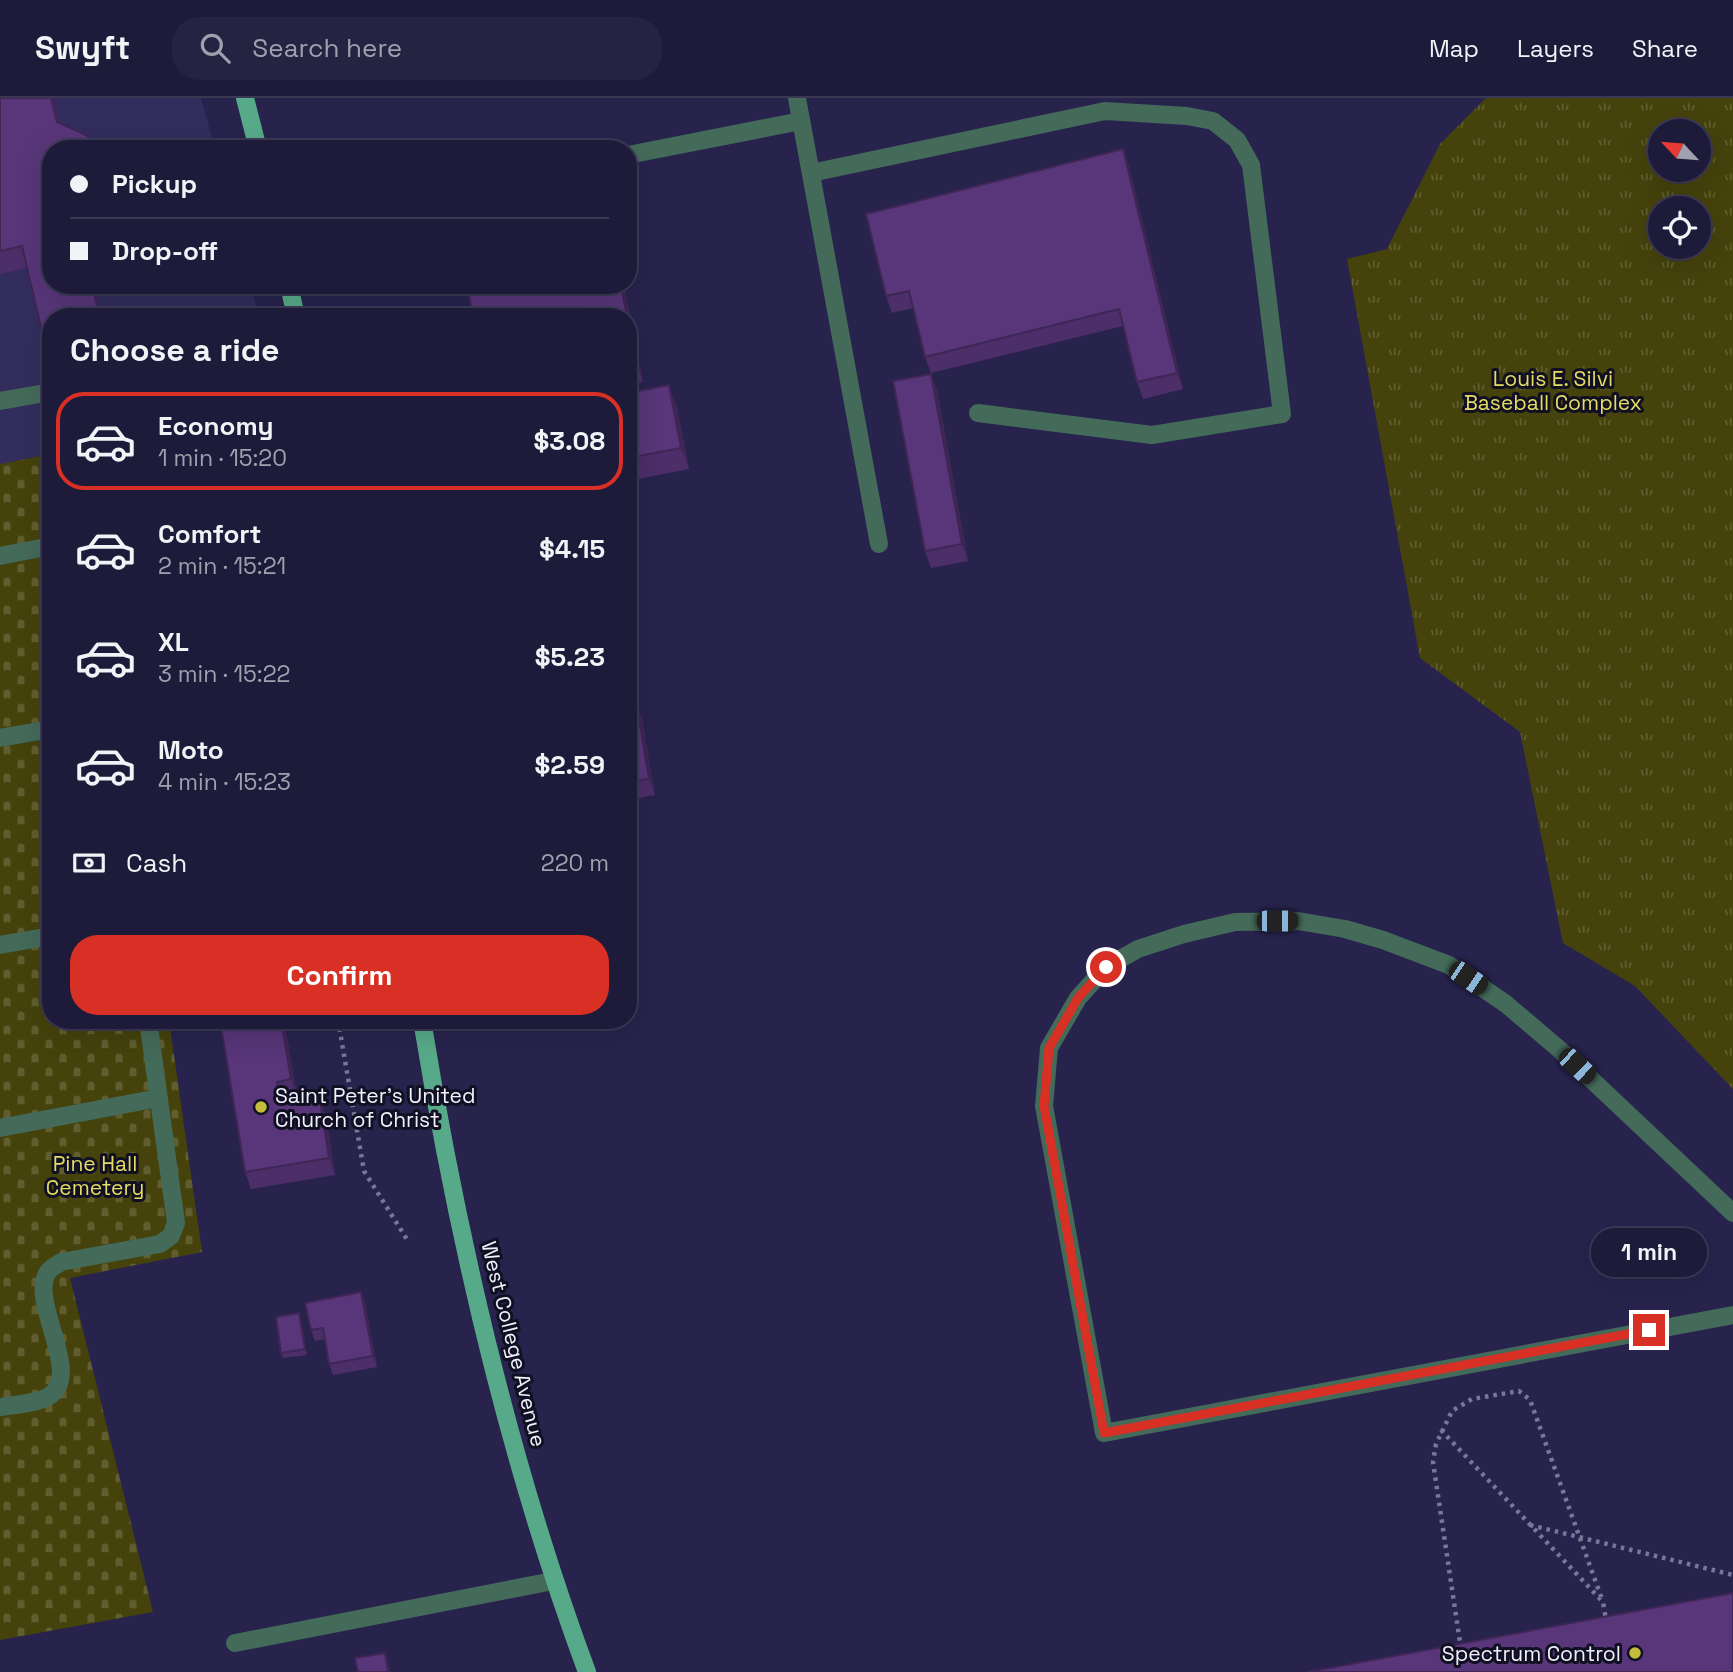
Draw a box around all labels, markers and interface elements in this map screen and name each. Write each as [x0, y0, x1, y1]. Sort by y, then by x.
search box [172, 17, 662, 80]
text: Swyft [35, 27, 130, 69]
icon: search [196, 29, 234, 67]
text: Search here [252, 31, 402, 65]
text: Map [1429, 33, 1479, 64]
text: Layers [1517, 33, 1594, 64]
text: Share [1632, 33, 1698, 64]
north arrow [1648, 119, 1712, 182]
map controls [1648, 119, 1711, 259]
text: Pickup [112, 167, 197, 201]
button: locate [1648, 196, 1711, 259]
text: Drop-off [112, 234, 218, 268]
text: Choose a ride [70, 330, 280, 370]
park label: Louis E. Silvi Baseball Complex [1464, 365, 1642, 416]
text: Economy [158, 409, 274, 443]
icon: car [74, 410, 137, 473]
text: $3.08 [534, 424, 605, 458]
text: 1 min · 15:20 [158, 443, 287, 473]
text: Comfort [158, 517, 261, 551]
icon: car [74, 518, 137, 581]
text: $4.15 [539, 532, 605, 566]
text: 2 min · 15:21 [158, 551, 286, 581]
text: XL [158, 625, 189, 659]
icon: car [74, 626, 137, 689]
text: $5.23 [535, 640, 605, 674]
text: 3 min · 15:22 [158, 659, 290, 689]
text: Moto [158, 733, 224, 767]
icon: car [74, 734, 137, 797]
text: $2.59 [534, 748, 605, 782]
text: 4 min · 15:23 [158, 767, 291, 797]
icon: cash [70, 844, 108, 882]
text: Cash [126, 846, 187, 880]
text: 220 m [541, 848, 609, 878]
car [1257, 911, 1299, 932]
button: Confirm [70, 935, 609, 1015]
route start [1090, 951, 1122, 983]
car [1445, 958, 1492, 998]
car [1555, 1044, 1600, 1088]
place label: Saint Peter's United Church of Christ [275, 1082, 476, 1133]
marker: Saint Peter's United Church of Christ [253, 1099, 269, 1115]
park label: Pine Hall Cemetery [46, 1150, 144, 1201]
callout: 1 min [1591, 1228, 1707, 1278]
text: 1 min [1621, 1237, 1677, 1267]
street label: West College Avenue [475, 1238, 553, 1450]
route end [1633, 1314, 1665, 1346]
place label: Spectrum Control [1442, 1640, 1621, 1667]
marker: Spectrum Control [1627, 1645, 1643, 1661]

